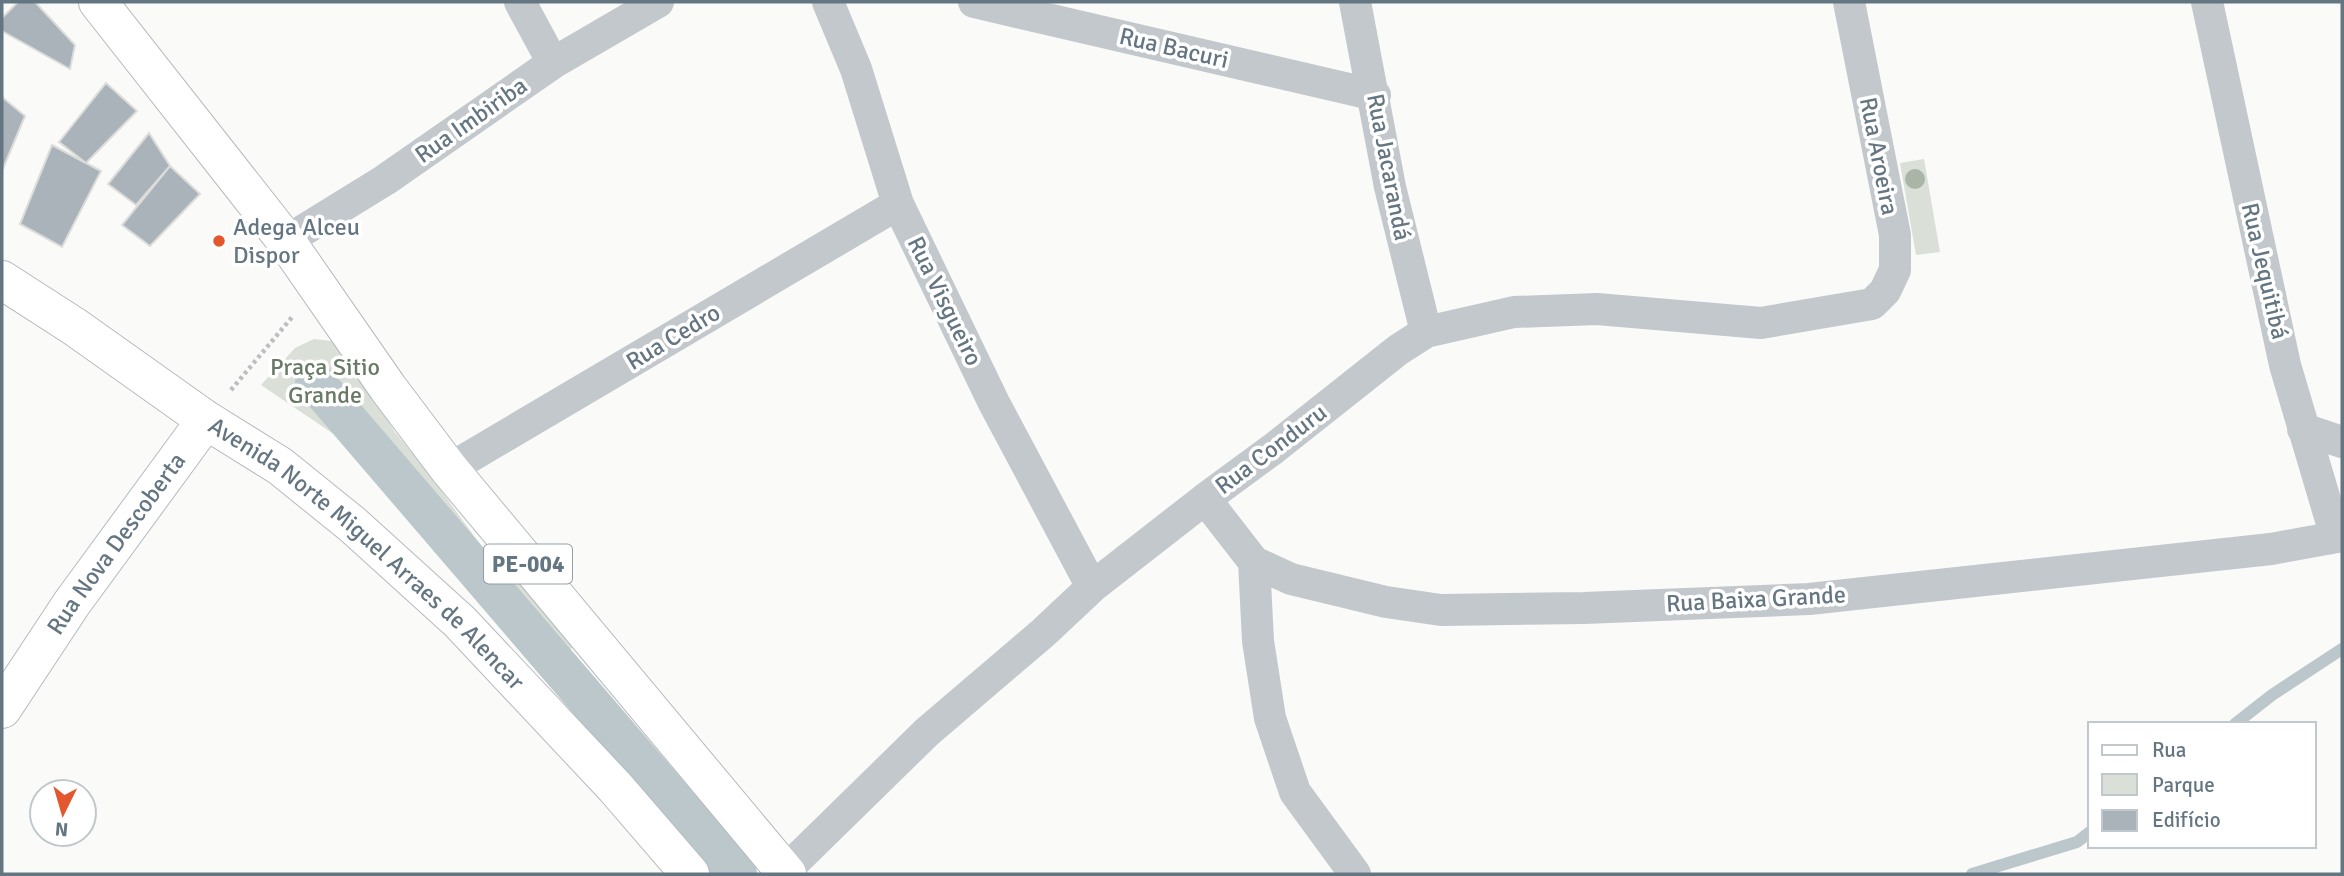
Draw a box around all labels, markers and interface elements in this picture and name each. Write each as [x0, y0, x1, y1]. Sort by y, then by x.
street label: Rua Bacuri [1116, 21, 1232, 75]
street label: Rua Imbiriba [409, 70, 533, 170]
street label: Rua Jacarandá [1360, 91, 1418, 243]
street label: Rua Aroeira [1853, 95, 1905, 217]
street label: Rua Jequitibá [2235, 200, 2295, 342]
place label: Adega Alceu Dispor [233, 212, 360, 270]
street label: Rua Visgueiro [901, 231, 989, 371]
marker: Adega Alceu Dispor [211, 233, 227, 249]
street label: Rua Cedro [621, 297, 725, 377]
park label: Praça Sitio Grande [270, 352, 380, 410]
street label: Rua Conduru [1209, 397, 1333, 501]
street label: Avenida Norte Miguel Arraes de Alencar [203, 410, 531, 696]
street label: Rua Nova Descoberta [40, 447, 192, 640]
road number: PE-004 [484, 544, 572, 584]
street label: Rua Baixa Grande [1665, 579, 1847, 619]
legend [2088, 722, 2316, 848]
text: Rua [2152, 737, 2186, 763]
text: Parque [2152, 772, 2215, 798]
north arrow [28, 778, 98, 848]
text: Edifício [2152, 807, 2221, 833]
text: N [54, 816, 69, 841]

